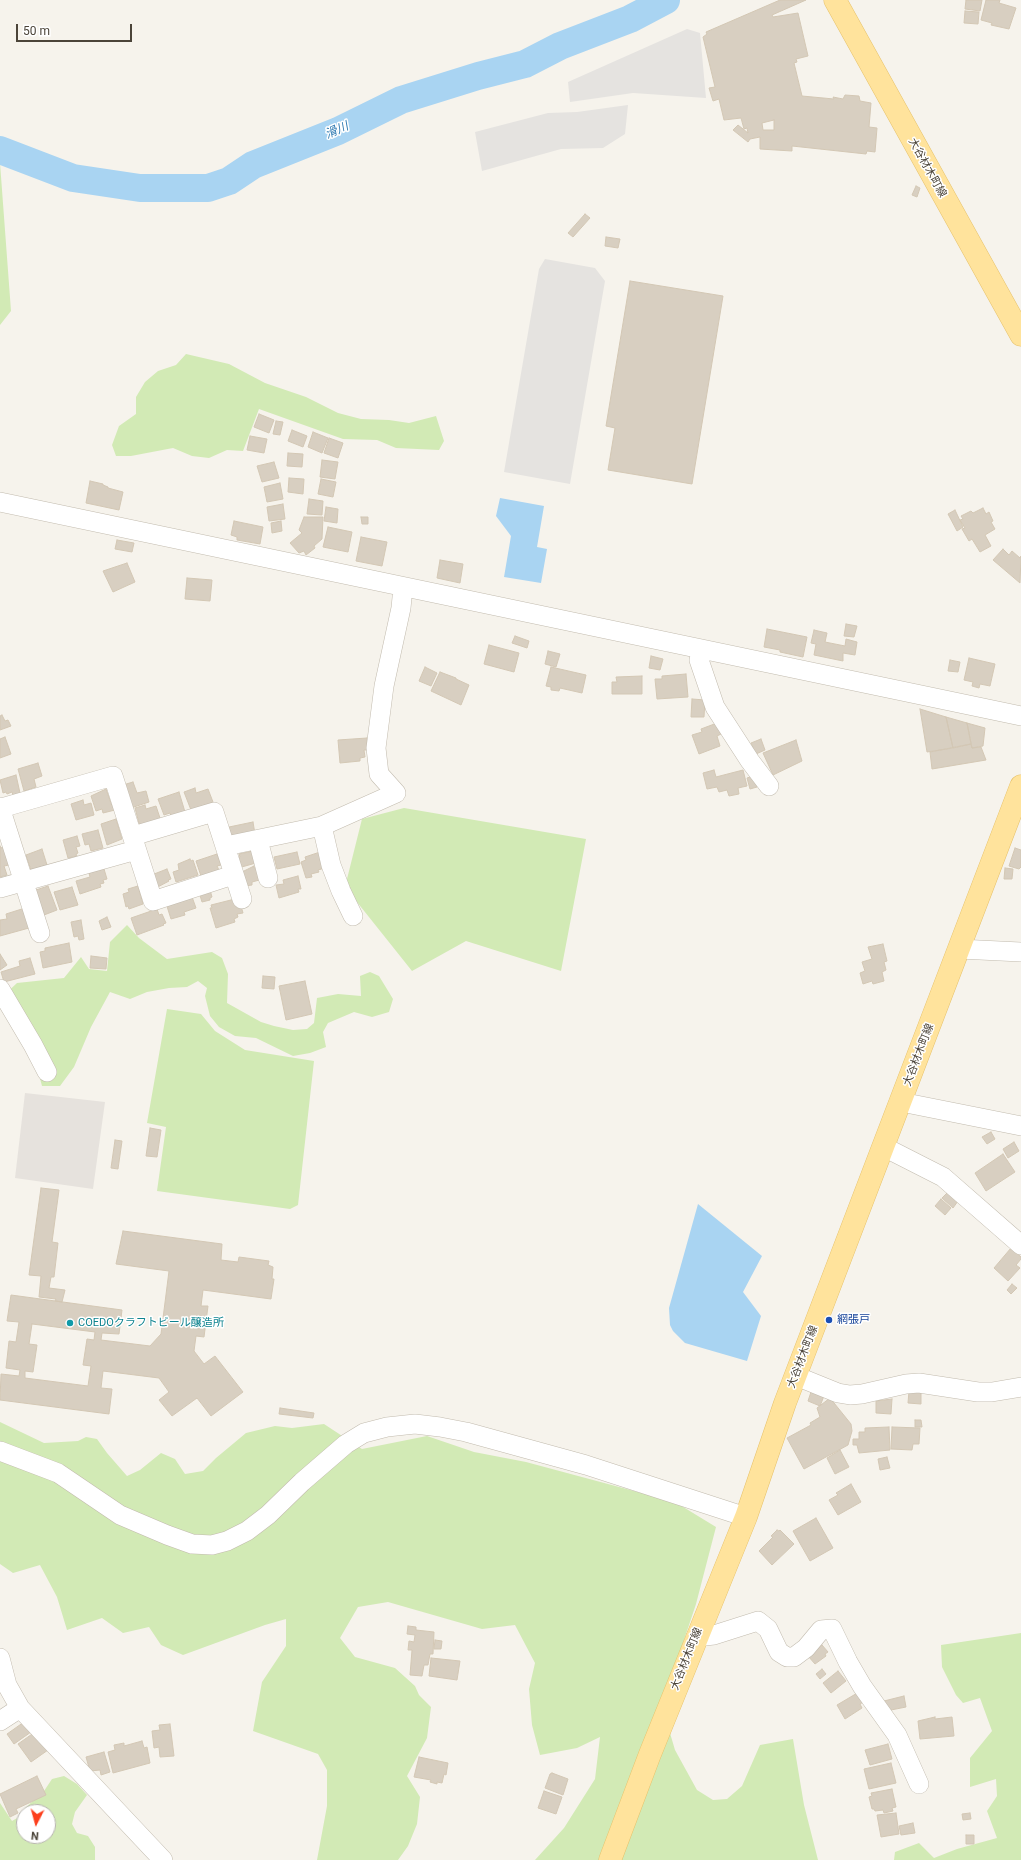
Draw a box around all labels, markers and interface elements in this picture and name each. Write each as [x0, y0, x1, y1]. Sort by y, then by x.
scale bar [18, 16, 134, 42]
text: 50 m [23, 24, 50, 38]
water label: 滑川 [323, 120, 351, 142]
street label: 大谷材木町線 [905, 136, 949, 200]
street label: 大谷材木町線 [901, 1022, 937, 1088]
place label: 網張戸 [837, 1313, 870, 1327]
marker: 網張戸 [824, 1315, 834, 1325]
place label: COEDOクラフトビール醸造所 [78, 1316, 224, 1330]
marker: COEDOクラフトビール醸造所 [65, 1318, 75, 1328]
street label: 大谷材木町線 [785, 1324, 821, 1390]
street label: 大谷材木町線 [669, 1626, 705, 1692]
north arrow [16, 1804, 56, 1844]
text: N [30, 1829, 39, 1842]

